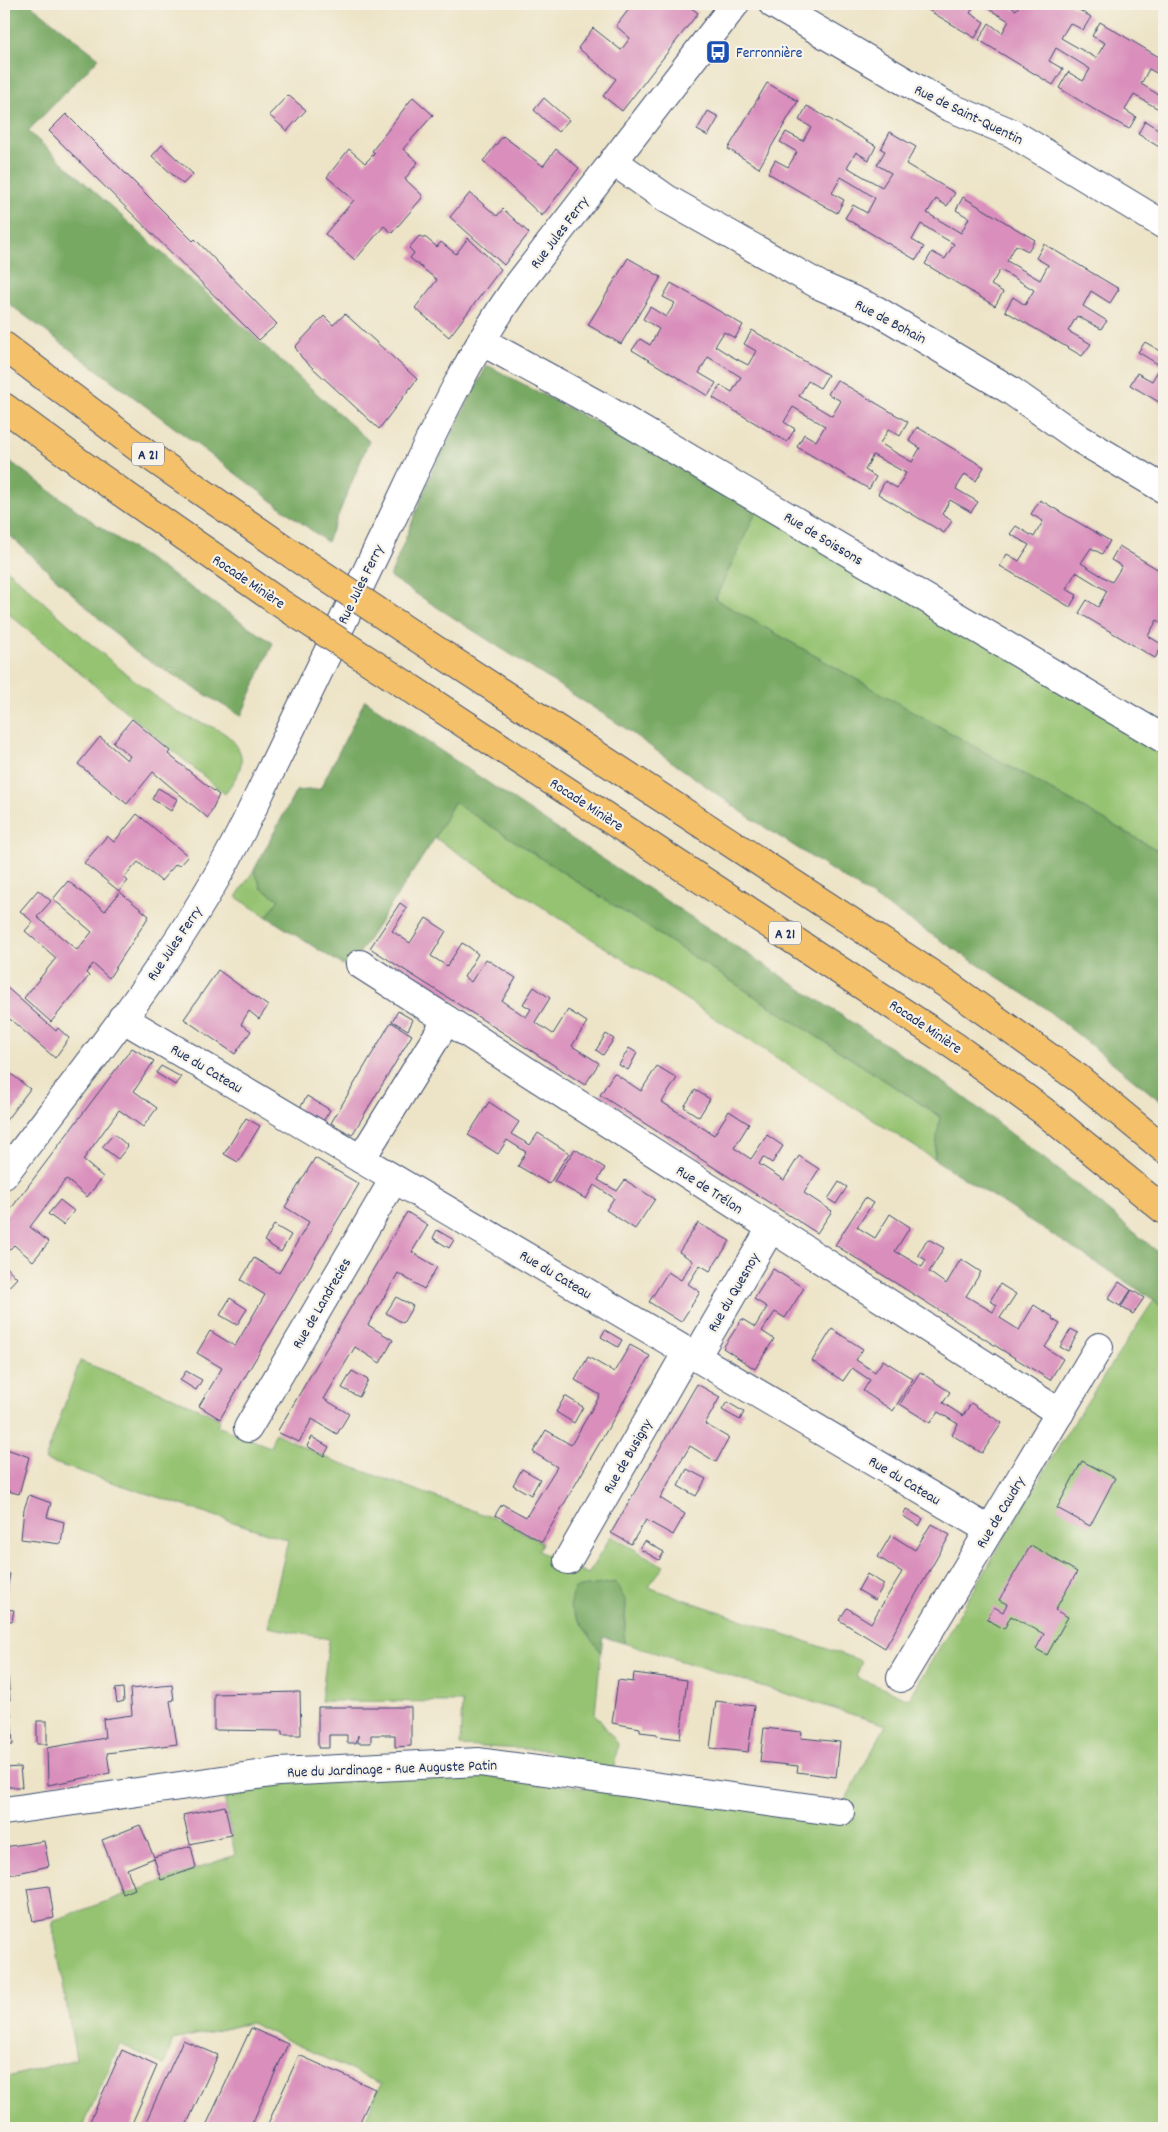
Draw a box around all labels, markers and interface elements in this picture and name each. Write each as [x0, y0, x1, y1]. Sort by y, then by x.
bus stop icon: Ferronnière [705, 39, 731, 65]
place label: Ferronnière [736, 43, 803, 65]
street label: Rue de Saint-Quentin [910, 80, 1026, 152]
street label: Rue Jules Ferry [526, 191, 596, 274]
street label: Rue de Bohain [850, 295, 930, 351]
road number: A 21 [132, 442, 164, 466]
street label: Rue de Soissons [779, 507, 867, 572]
street label: Rue Jules Ferry [333, 541, 391, 628]
street label: Rocade Minière [207, 550, 289, 615]
street label: Rocade Minière [545, 774, 627, 838]
street label: Rue Jules Ferry [142, 901, 209, 986]
road number: A 21 [769, 921, 801, 944]
street label: Rocade Minière [884, 995, 966, 1060]
street label: Rue du Cateau [166, 1039, 246, 1100]
street label: Rue de Trélon [671, 1161, 747, 1221]
street label: Rue du Cateau [515, 1245, 595, 1306]
street label: Rue du Quesnoy [703, 1248, 767, 1337]
street label: Rue de Landrecies [288, 1254, 358, 1354]
street label: Rue de Busigny [598, 1415, 659, 1498]
street label: Rue du Cateau [864, 1451, 944, 1512]
street label: Rue de Caudry [972, 1472, 1032, 1553]
street label: Rue du Jardinage - Rue Auguste Patin [287, 1755, 498, 1785]

